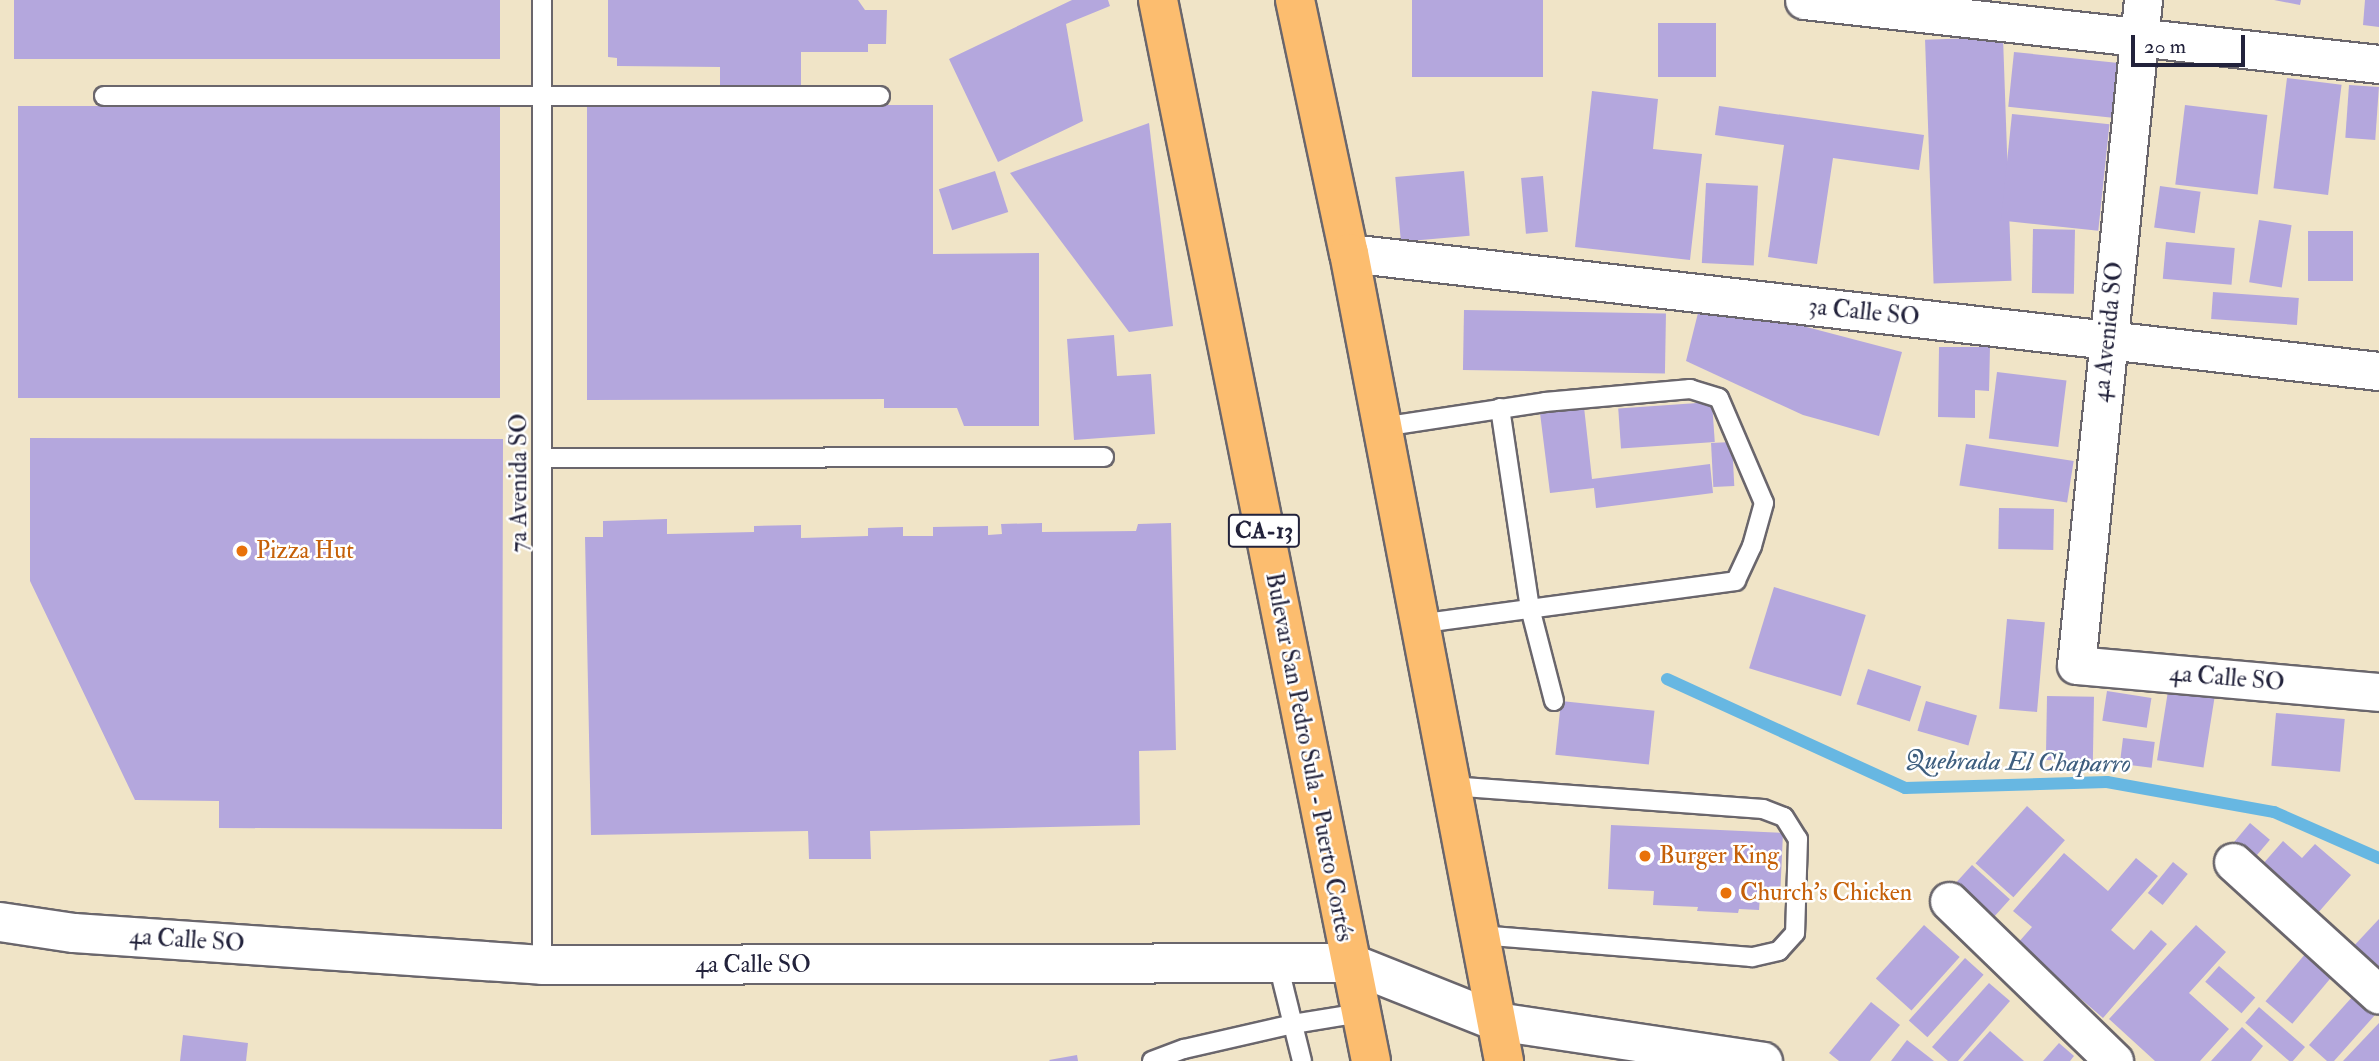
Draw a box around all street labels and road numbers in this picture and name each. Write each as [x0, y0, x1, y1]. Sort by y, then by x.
street label: 4a Avenida SO [2086, 260, 2130, 404]
street label: 3a Calle SO [1807, 292, 1921, 332]
street label: 7a Avenida SO [505, 413, 533, 553]
road number: CA-13 [1227, 512, 1301, 551]
street label: Bulevar San Pedro Sula - Puerto Cortés [1259, 570, 1359, 944]
street label: 4a Calle SO [2168, 659, 2286, 697]
street label: 4a Calle SO [128, 922, 246, 958]
street label: 4a Calle SO [695, 951, 811, 979]

